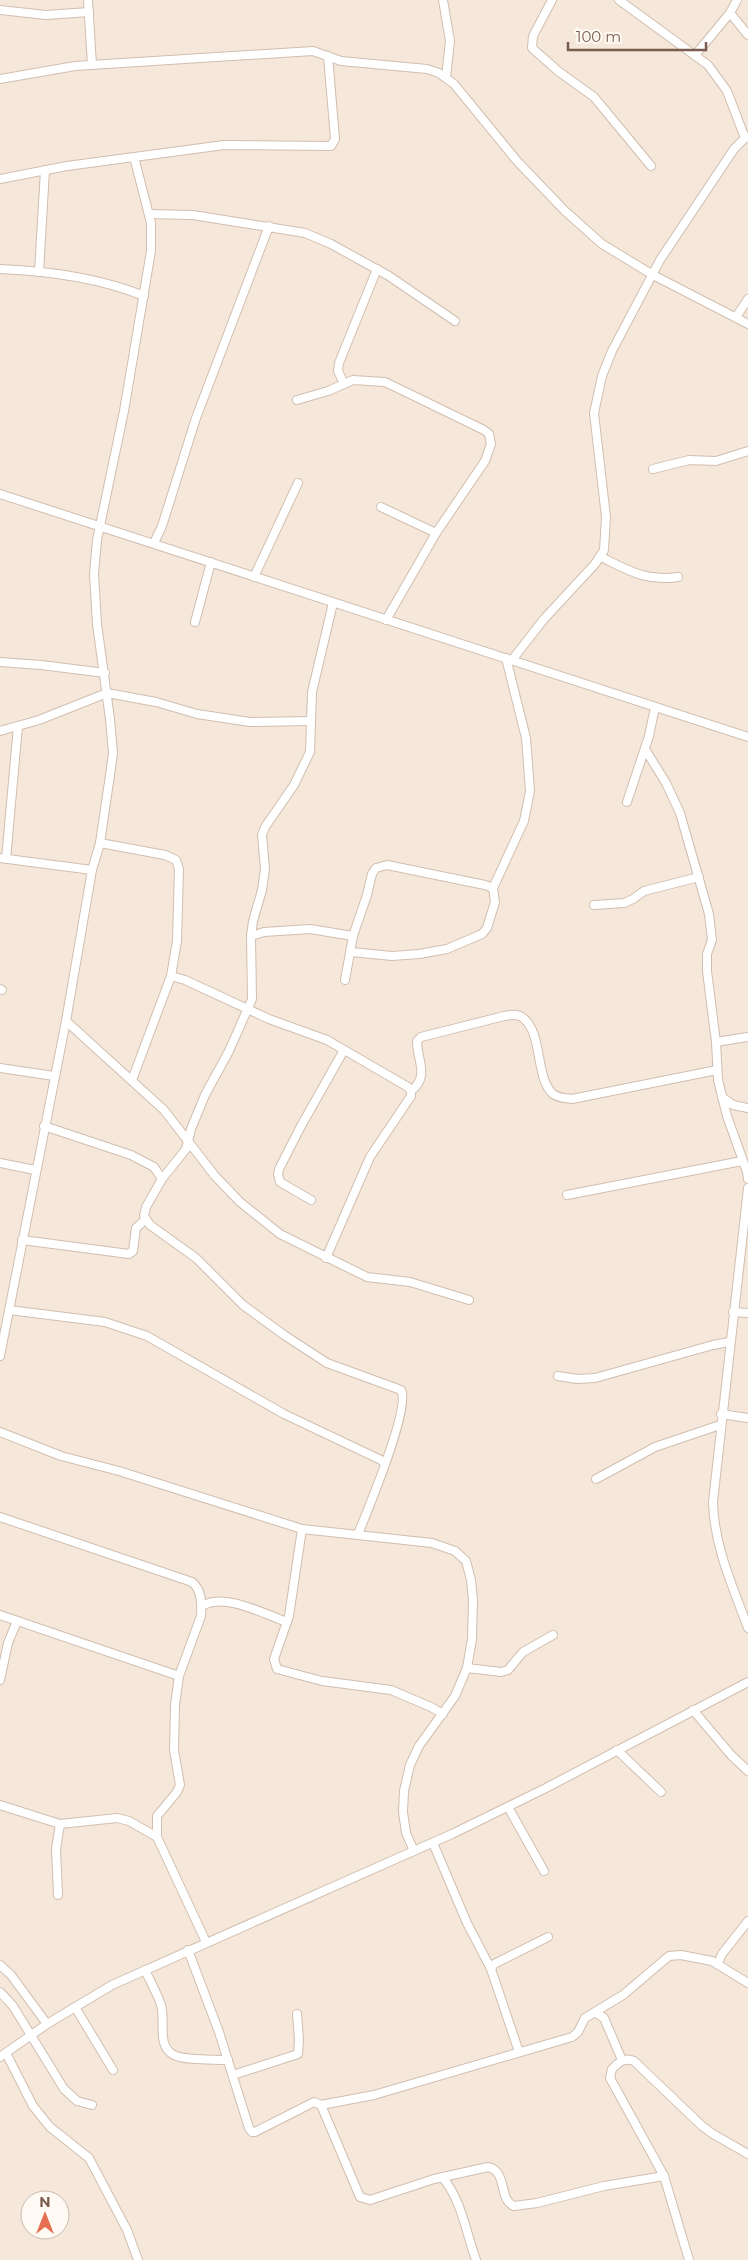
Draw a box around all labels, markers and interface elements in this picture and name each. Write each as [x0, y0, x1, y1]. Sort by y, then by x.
scale bar [568, 20, 706, 52]
text: 100 m [576, 27, 621, 46]
north arrow [20, 2190, 70, 2240]
text: N [39, 2193, 51, 2211]

